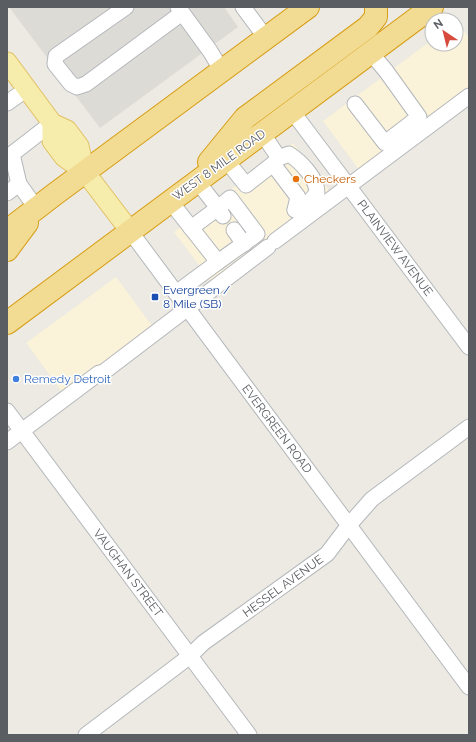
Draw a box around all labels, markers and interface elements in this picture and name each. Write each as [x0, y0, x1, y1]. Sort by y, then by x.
north arrow [424, 12, 464, 52]
text: N [431, 16, 446, 32]
street label: WEST 8 MILE ROAD [170, 126, 269, 203]
place label: Checkers [304, 172, 356, 186]
marker: Checkers [291, 174, 301, 184]
street label: PLAINVIEW AVENUE [354, 197, 436, 299]
place label: Evergreen / 8 Mile (SB) [163, 283, 230, 311]
marker: Evergreen / 8 Mile (SB) [150, 292, 160, 302]
place label: Remedy Detroit [24, 372, 111, 386]
marker: Remedy Detroit [11, 374, 21, 384]
street label: EVERGREEN ROAD [239, 382, 315, 476]
street label: VAUGHAN STREET [90, 526, 166, 620]
street label: HESSEL AVENUE [240, 552, 326, 620]

